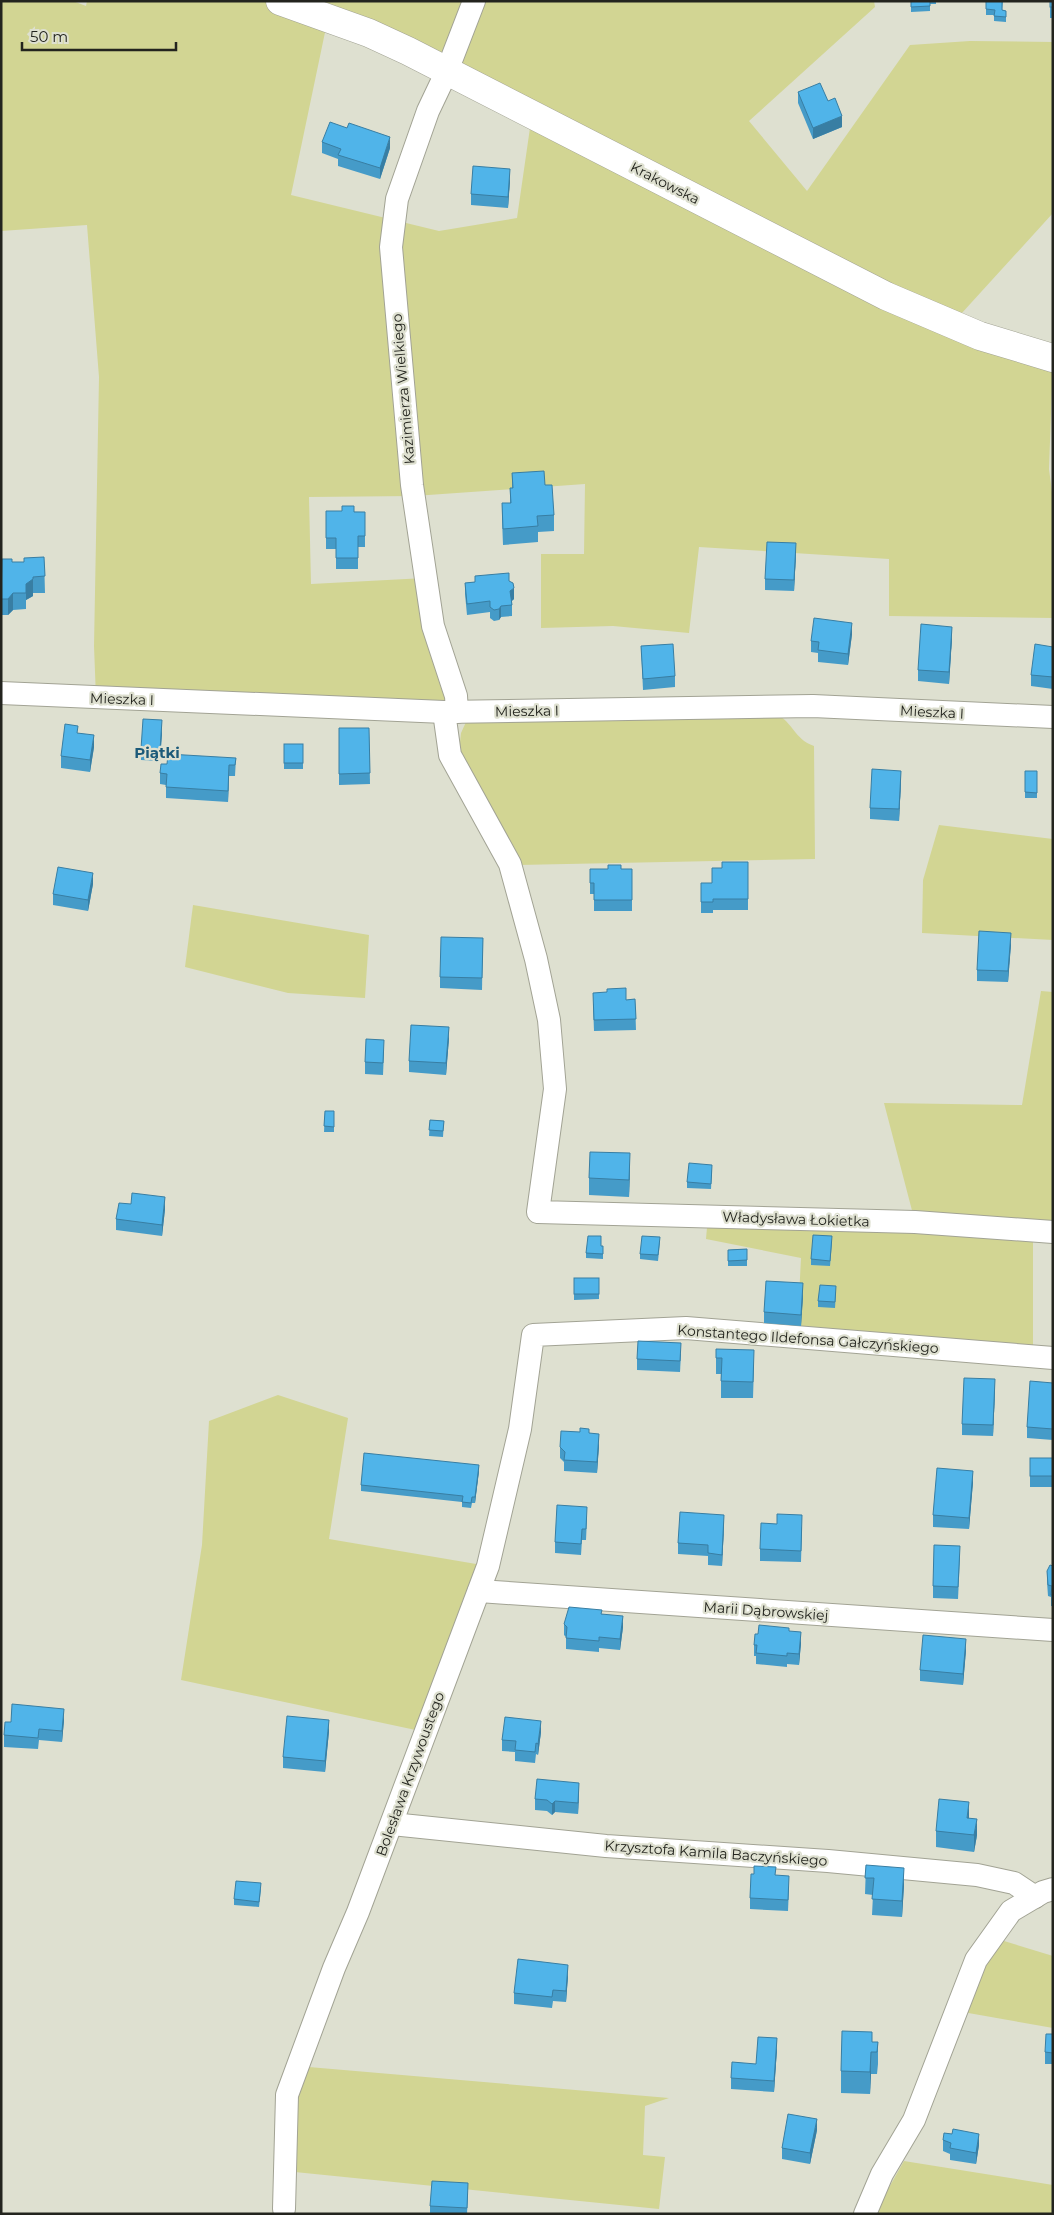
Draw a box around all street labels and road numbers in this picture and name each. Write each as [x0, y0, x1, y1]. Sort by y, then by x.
street label: Krakowska [627, 158, 703, 208]
street label: Kazimierza Wielkiego [387, 313, 419, 465]
street label: Mieszka I [90, 689, 154, 709]
street label: Mieszka I [495, 701, 559, 721]
street label: Mieszka I [900, 701, 964, 723]
street label: Władysława Łokietka [722, 1207, 870, 1231]
street label: Konstantego Ildefonsa Gałczyńskiego [677, 1321, 939, 1357]
street label: Marii Dąbrowskiej [703, 1598, 829, 1624]
street label: Bolesława Krzywoustego [372, 1689, 448, 1859]
street label: Krzysztofa Kamila Baczyńskiego [604, 1836, 828, 1870]

